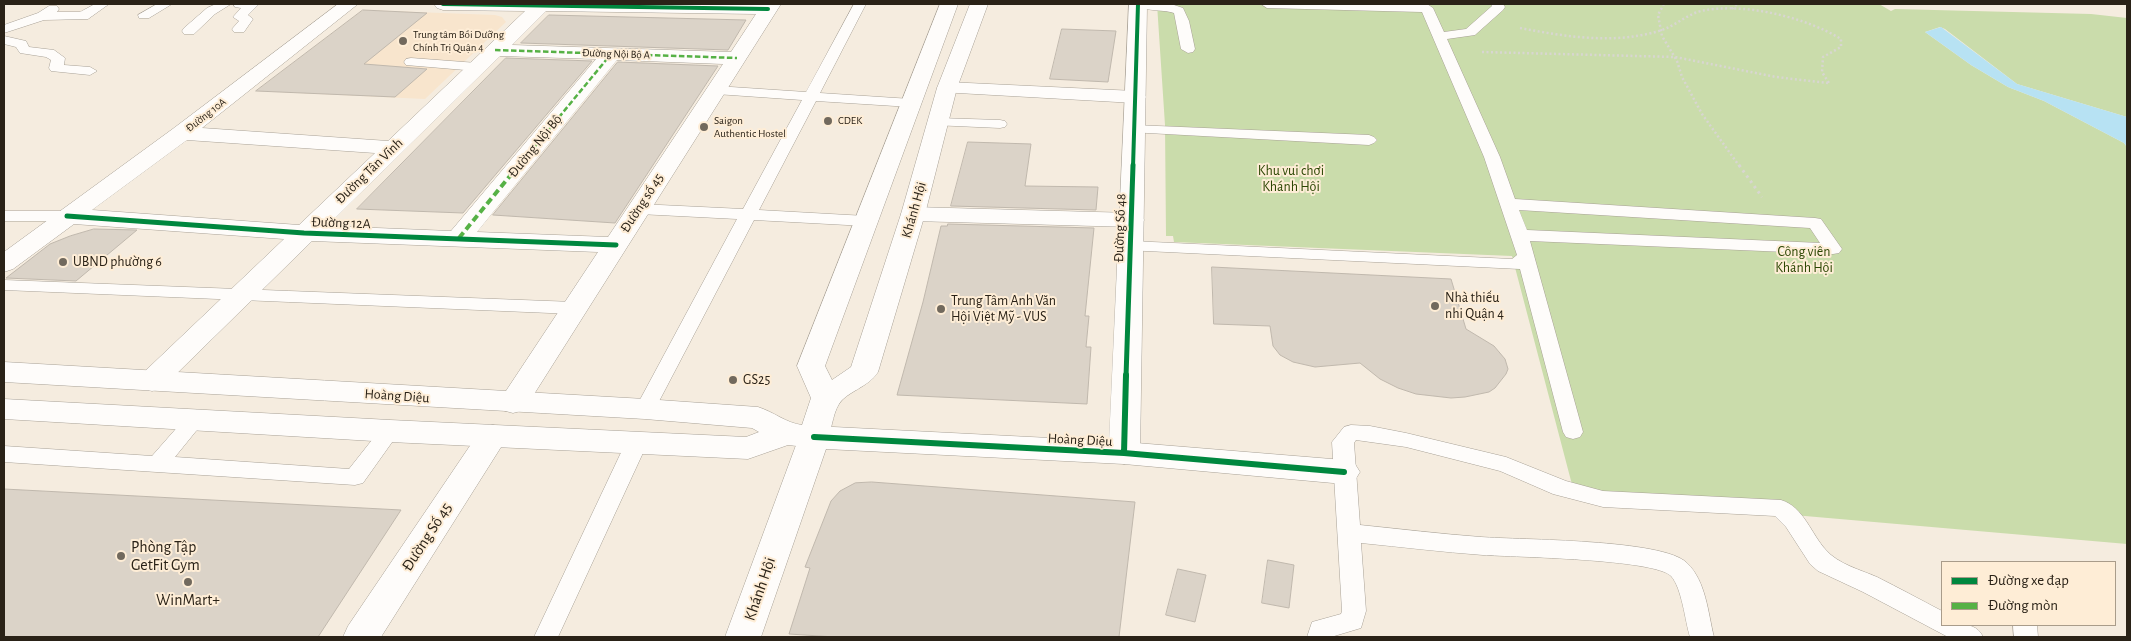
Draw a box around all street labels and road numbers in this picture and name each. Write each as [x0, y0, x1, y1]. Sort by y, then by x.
street label: Đường Nội Bộ A [582, 46, 650, 62]
street label: Đường 10A [183, 95, 229, 135]
street label: Đường Nội Bộ [504, 111, 566, 181]
street label: Đường Tân Vĩnh [332, 135, 406, 207]
street label: Đường số 45 [617, 170, 667, 236]
street label: Khánh Hội [898, 180, 930, 240]
street label: Đường Số 48 [1110, 193, 1130, 263]
street label: Đường 12A [311, 214, 371, 232]
street label: Hoàng Diệu [364, 385, 430, 407]
street label: Hoàng Diệu [1047, 430, 1113, 450]
street label: Đường Số 45 [398, 499, 456, 575]
street label: Khánh Hội [740, 555, 780, 623]

